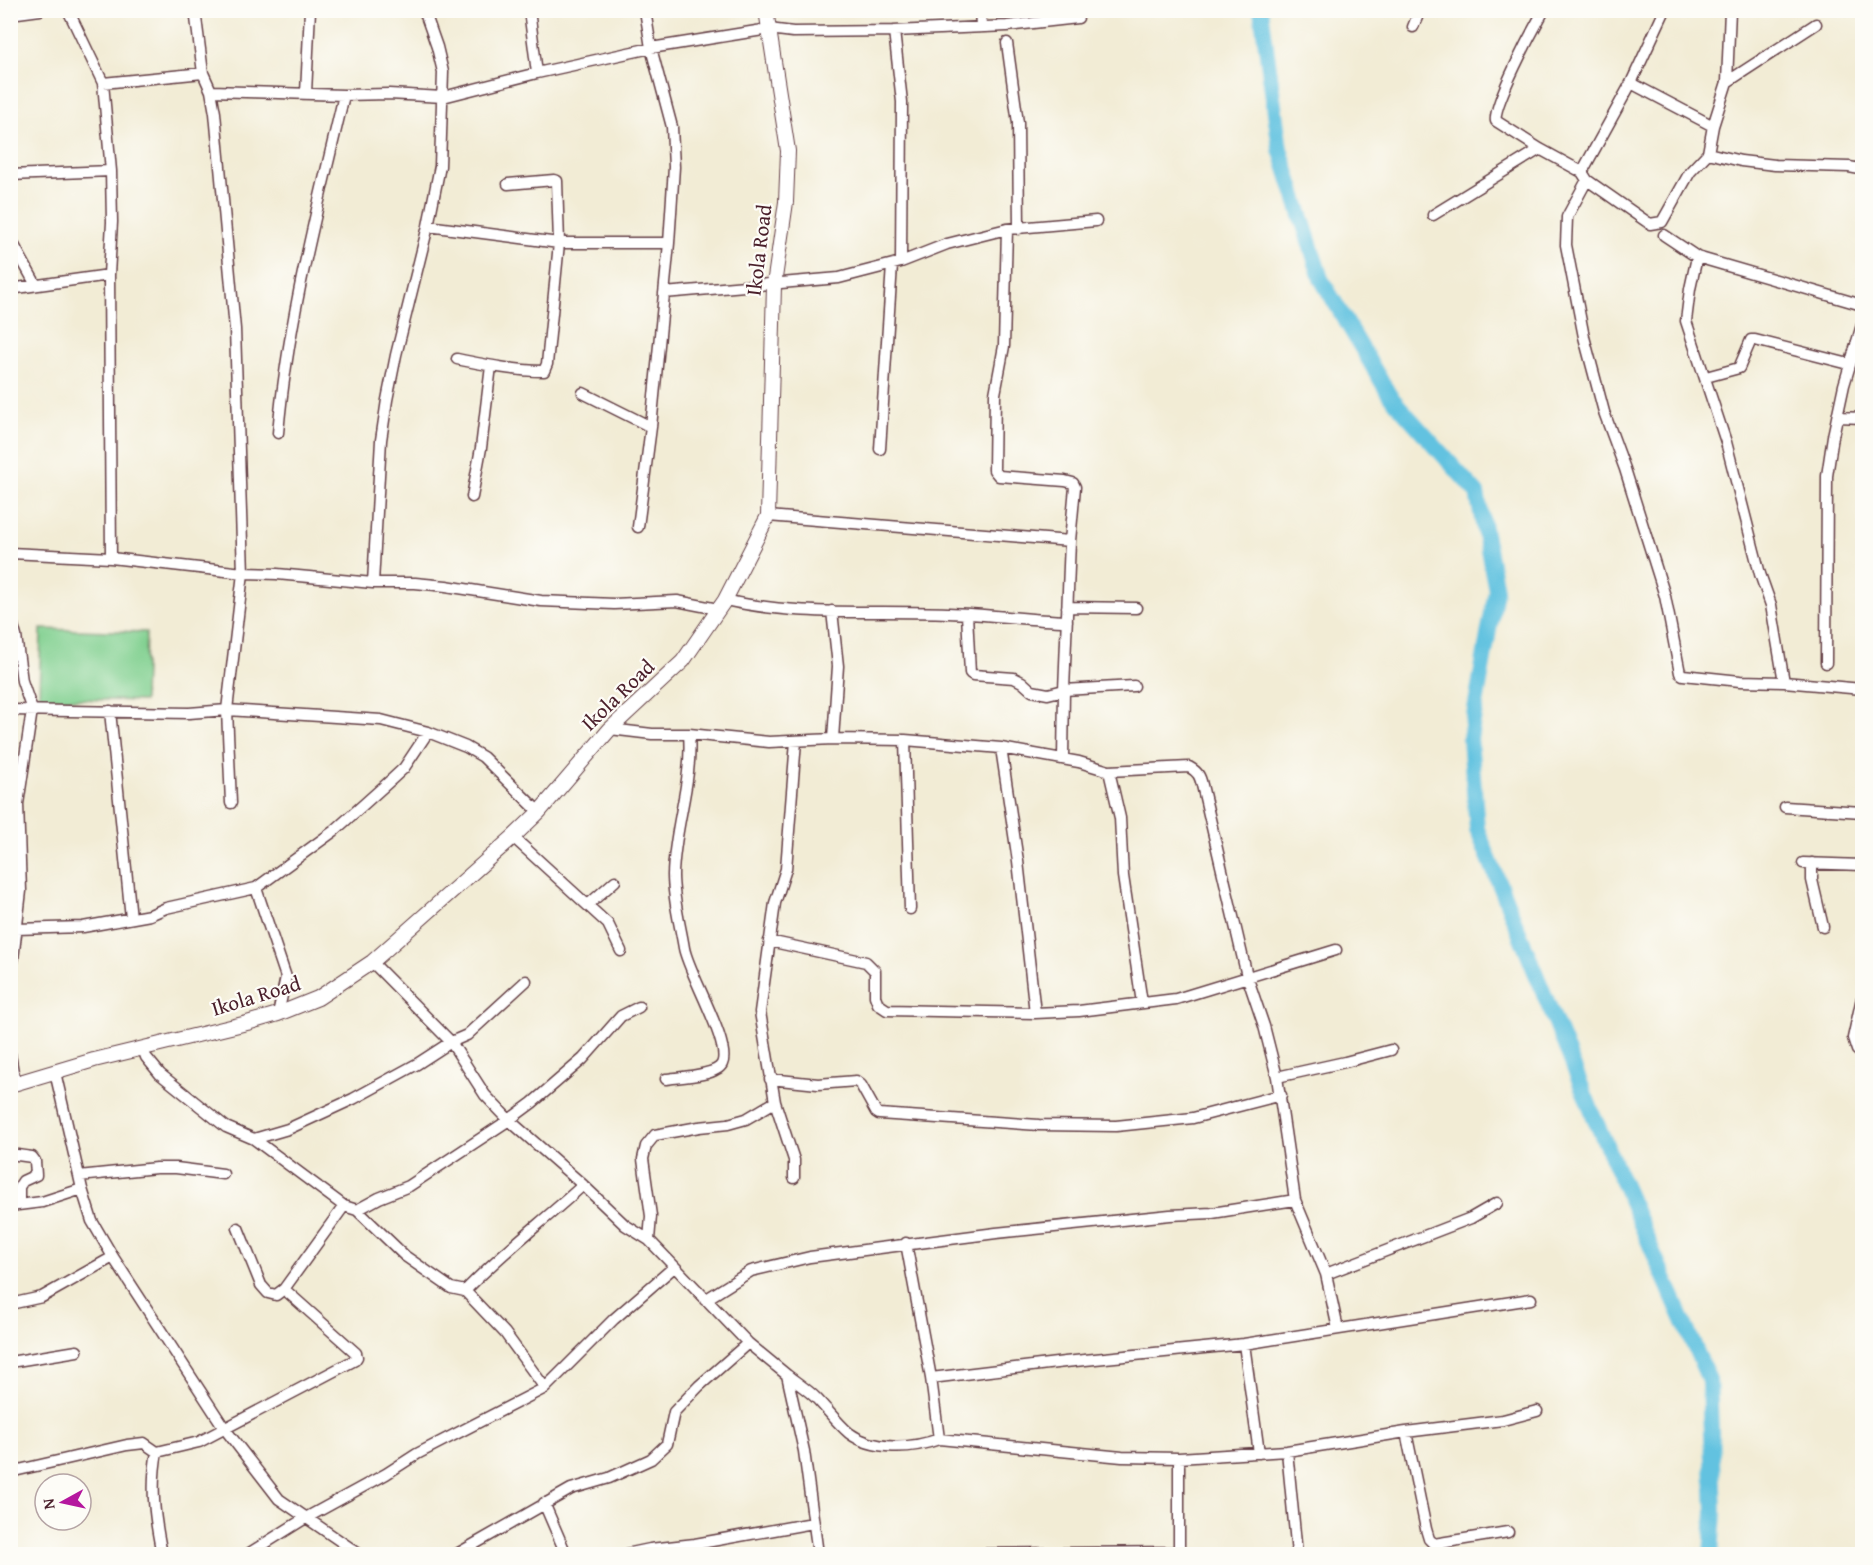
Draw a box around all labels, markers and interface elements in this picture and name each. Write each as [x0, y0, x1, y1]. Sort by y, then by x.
street label: Ikola Road [738, 202, 780, 297]
street label: Ikola Road [574, 651, 662, 738]
street label: Ikola Road [207, 967, 305, 1024]
north arrow [33, 1472, 93, 1532]
text: N [35, 1497, 61, 1511]

